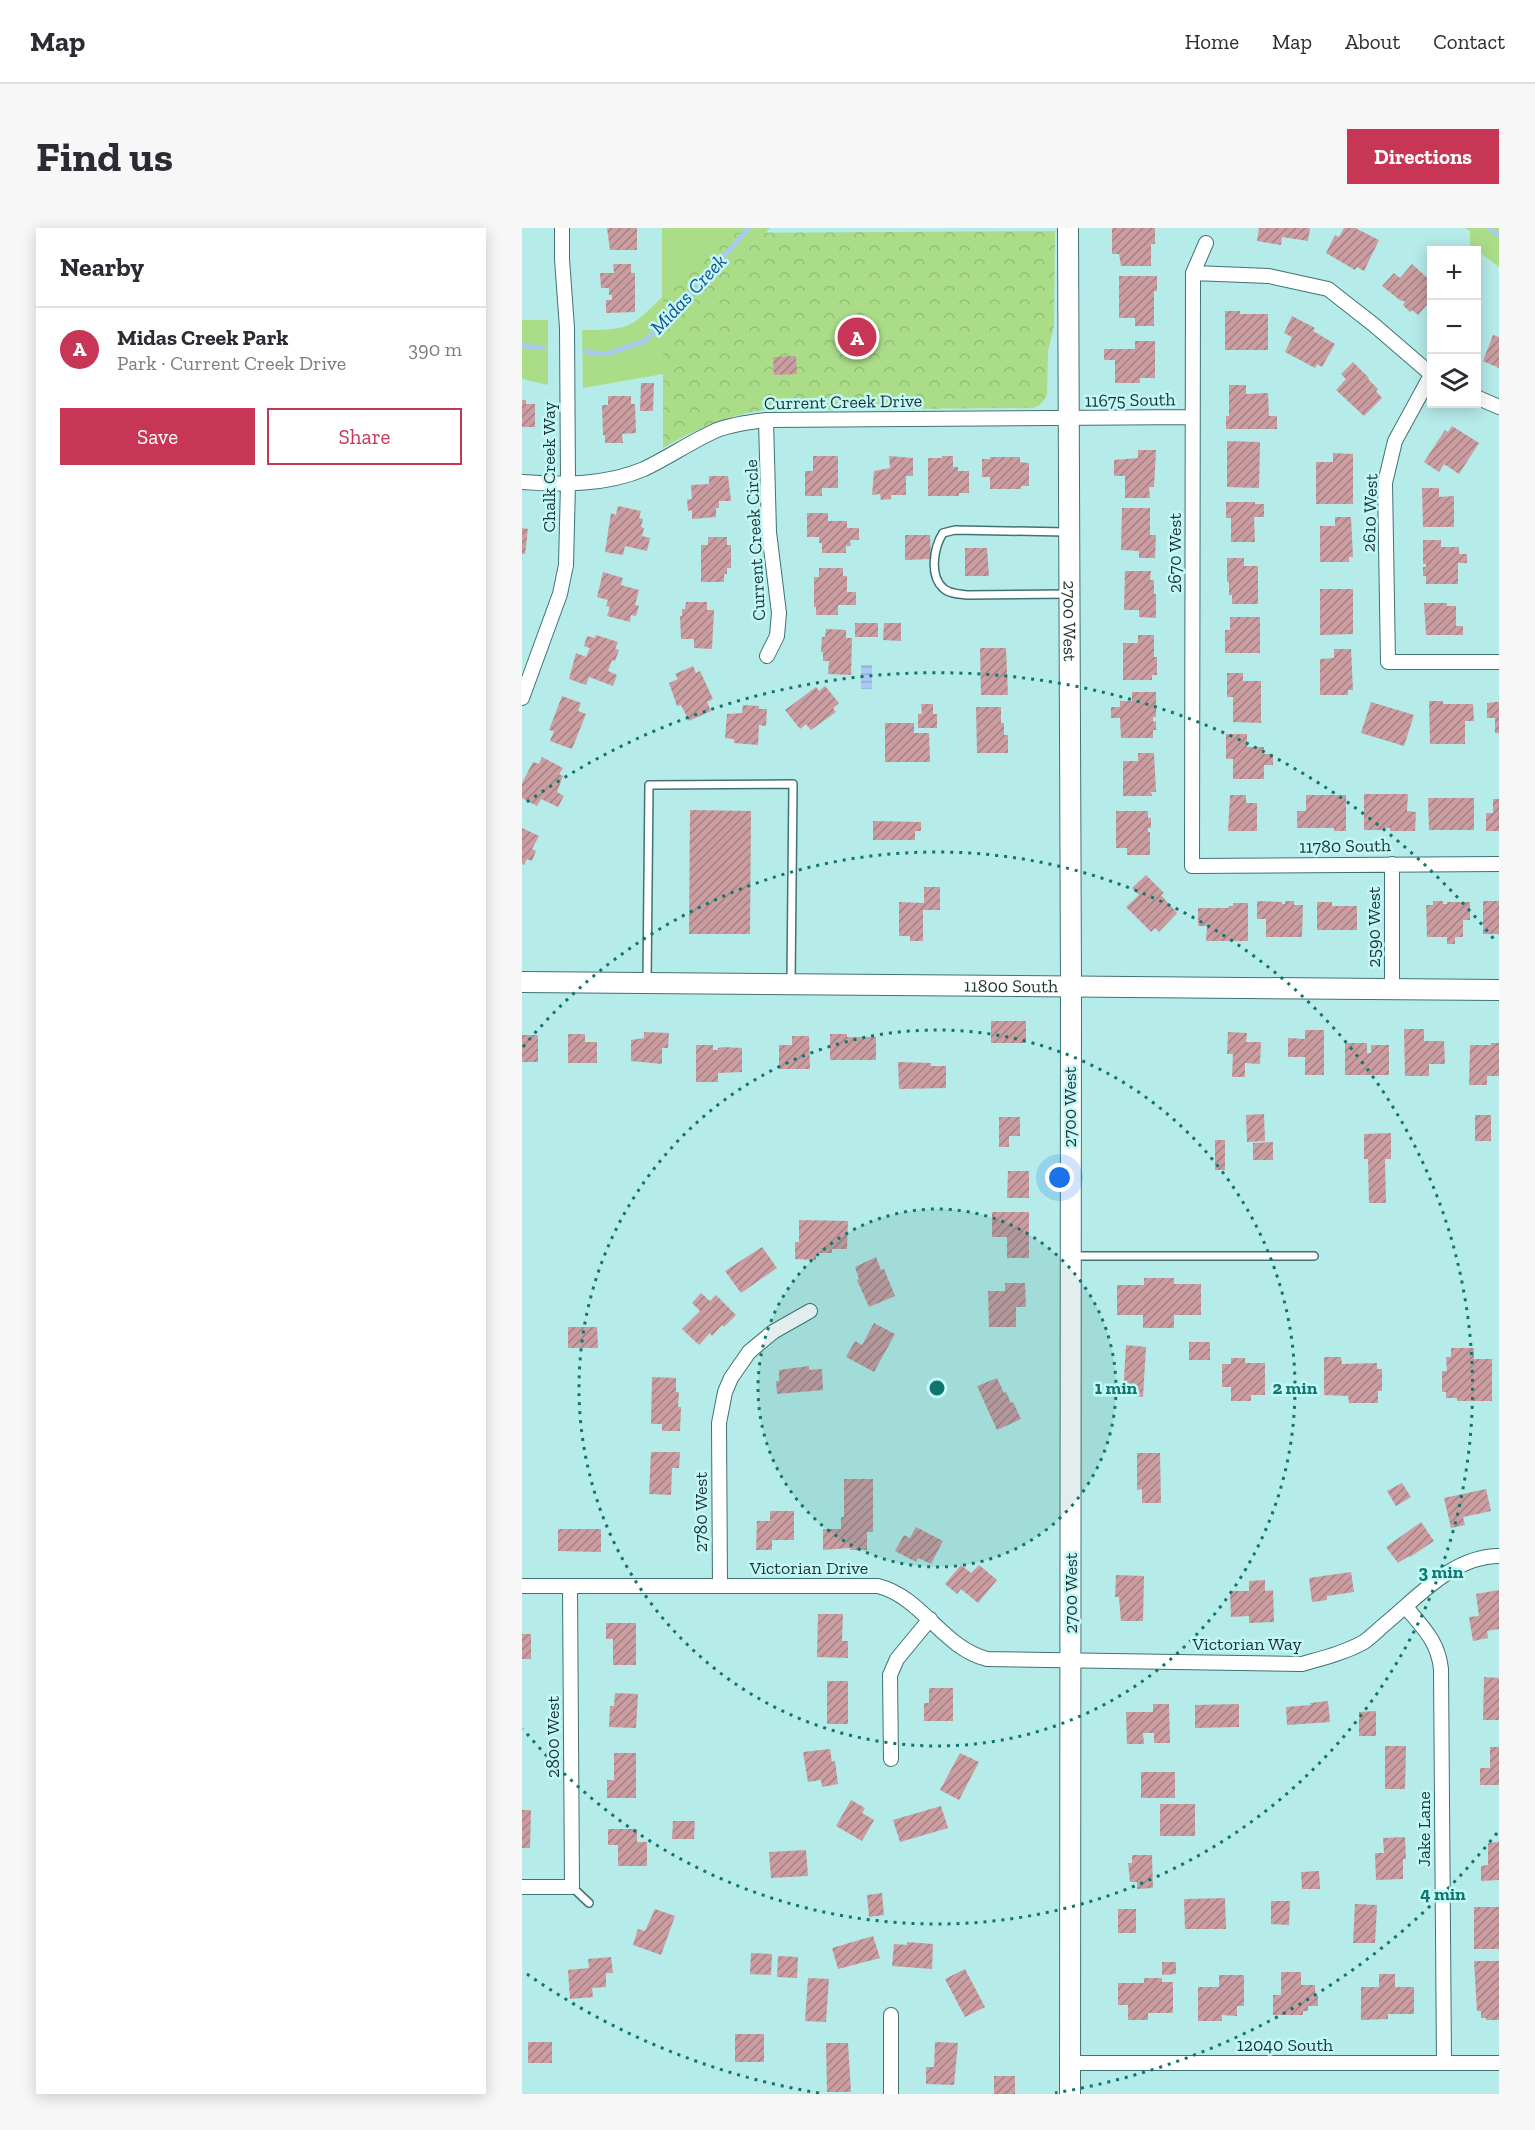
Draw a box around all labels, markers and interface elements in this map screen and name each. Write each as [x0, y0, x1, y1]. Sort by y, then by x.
text: Map [30, 25, 85, 58]
text: Home [1185, 29, 1239, 54]
text: Map [1272, 29, 1312, 54]
text: About [1345, 29, 1400, 54]
text: Contact [1433, 29, 1505, 54]
button: Directions [1347, 129, 1499, 184]
text: Find us [36, 131, 173, 182]
map controls [1427, 246, 1481, 408]
button: + [1427, 246, 1481, 300]
water label: Midas Creek [645, 249, 731, 339]
text: Nearby [60, 251, 144, 283]
button: − [1427, 300, 1481, 354]
pin: A [838, 314, 876, 360]
text: Midas Creek Park [117, 324, 288, 351]
text: A [73, 337, 86, 361]
text: 390 m [408, 337, 462, 361]
text: Park · Current Creek Drive [117, 351, 346, 375]
button: layers [1427, 354, 1481, 408]
street label: 11675 South [1084, 388, 1176, 412]
street label: Current Creek Drive [764, 390, 922, 414]
street label: Chalk Creek Way [538, 401, 560, 533]
button: Save [60, 408, 255, 465]
button: Share [267, 408, 462, 465]
street label: Current Creek Circle [740, 459, 770, 621]
street label: 2610 West [1358, 473, 1382, 553]
street label: 2670 West [1164, 513, 1186, 593]
street label: 2700 West [1058, 580, 1081, 662]
street label: 11780 South [1299, 834, 1391, 858]
street label: 2590 West [1363, 886, 1385, 967]
street label: 11800 South [964, 975, 1058, 997]
street label: 2700 West [1059, 1066, 1081, 1147]
your location [1045, 1163, 1074, 1192]
text: 1 min [1095, 1377, 1138, 1399]
text: 2 min [1273, 1377, 1318, 1399]
centre of rings [927, 1378, 947, 1398]
street label: 2780 West [690, 1472, 712, 1552]
street label: 2700 West [1060, 1552, 1082, 1633]
street label: Victorian Drive [749, 1557, 868, 1579]
text: 3 min [1419, 1561, 1464, 1583]
street label: Victorian Way [1191, 1633, 1302, 1655]
street label: 2800 West [542, 1696, 564, 1778]
street label: Jake Lane [1413, 1791, 1435, 1867]
text: 4 min [1420, 1883, 1466, 1905]
street label: 12040 South [1237, 2034, 1333, 2056]

